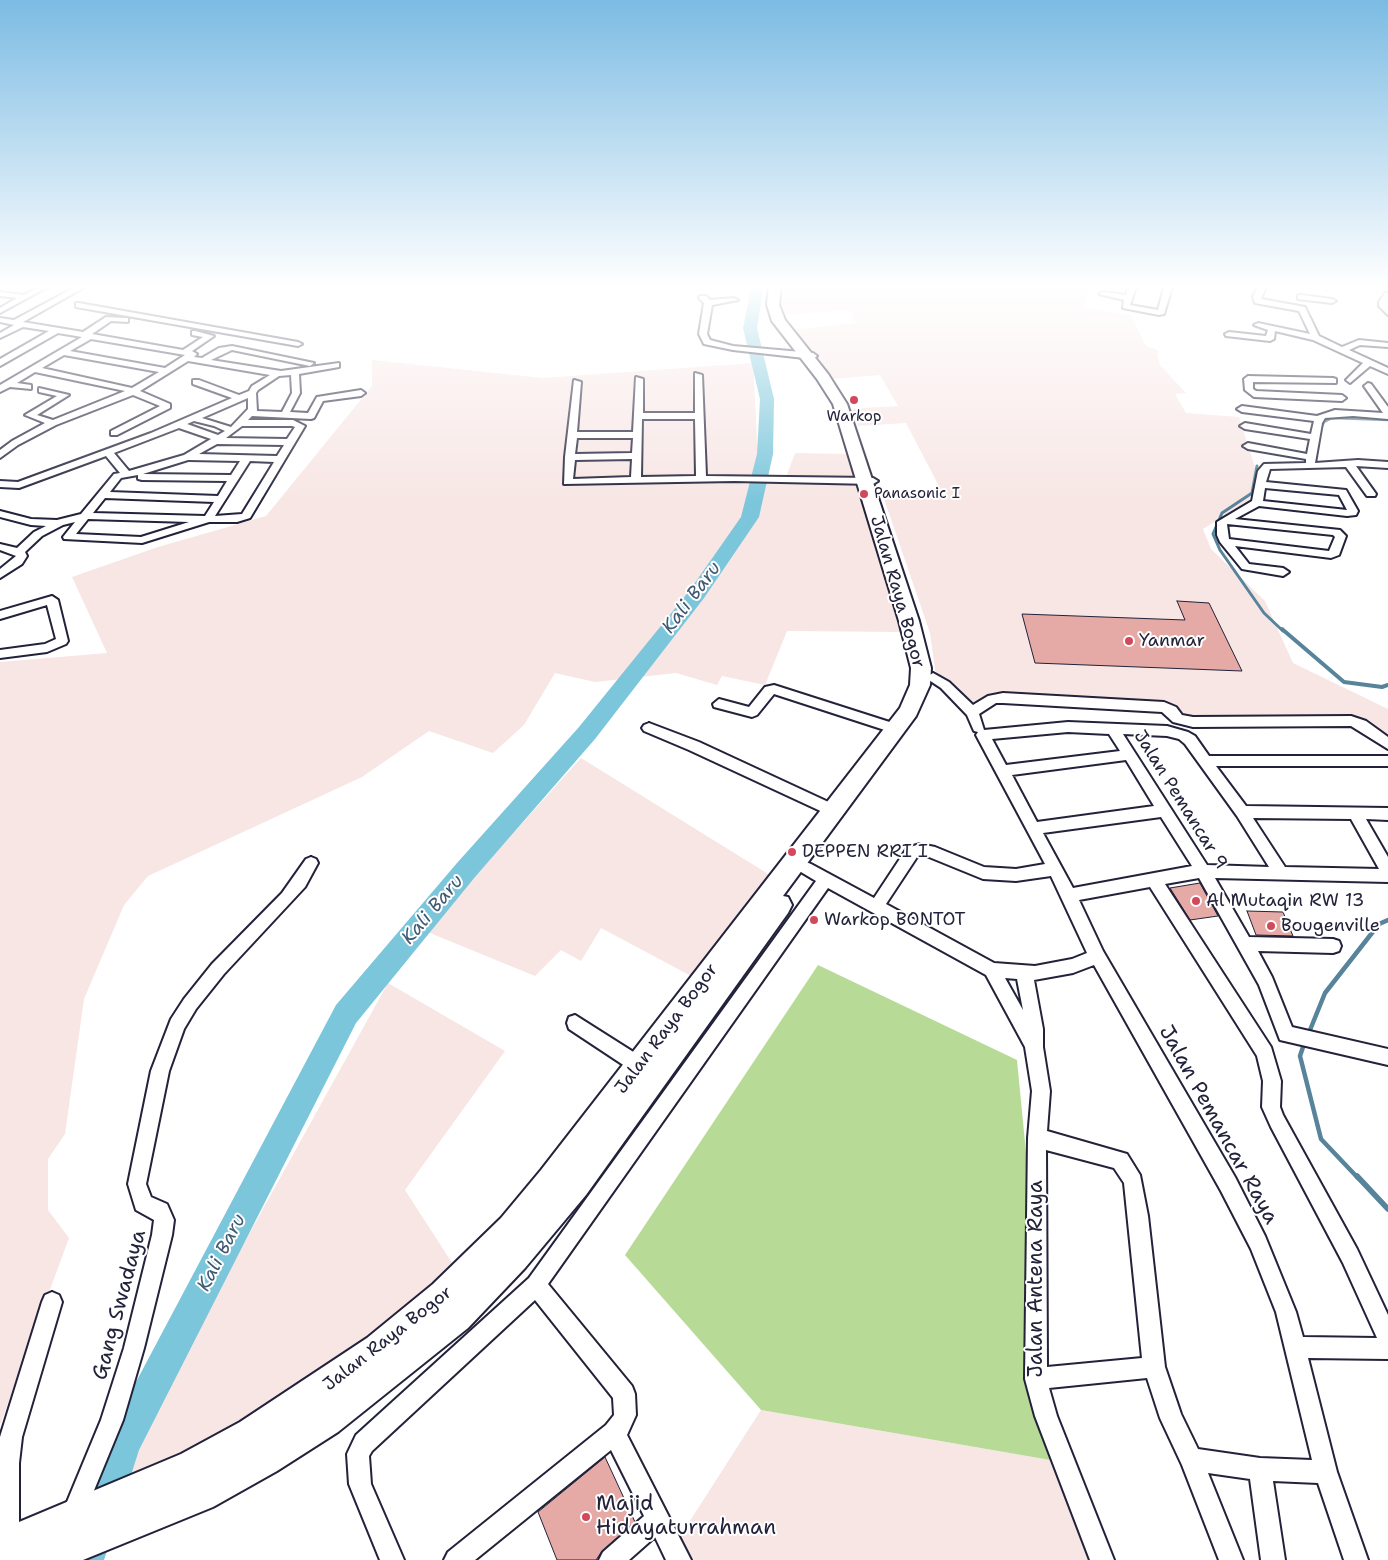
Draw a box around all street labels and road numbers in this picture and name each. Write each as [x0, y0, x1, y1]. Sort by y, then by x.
street label: Jalan Raya Bogor [865, 513, 929, 671]
street label: Jalan Pemancar 9 [1129, 727, 1231, 873]
street label: Jalan Raya Bogor [611, 960, 723, 1098]
street label: Jalan Pemancar Raya [1153, 1021, 1283, 1229]
street label: Jalan Antena Raya [1024, 1180, 1050, 1378]
street label: Gang Swadaya [88, 1227, 152, 1383]
street label: Jalan Raya Bogor [319, 1282, 457, 1396]

